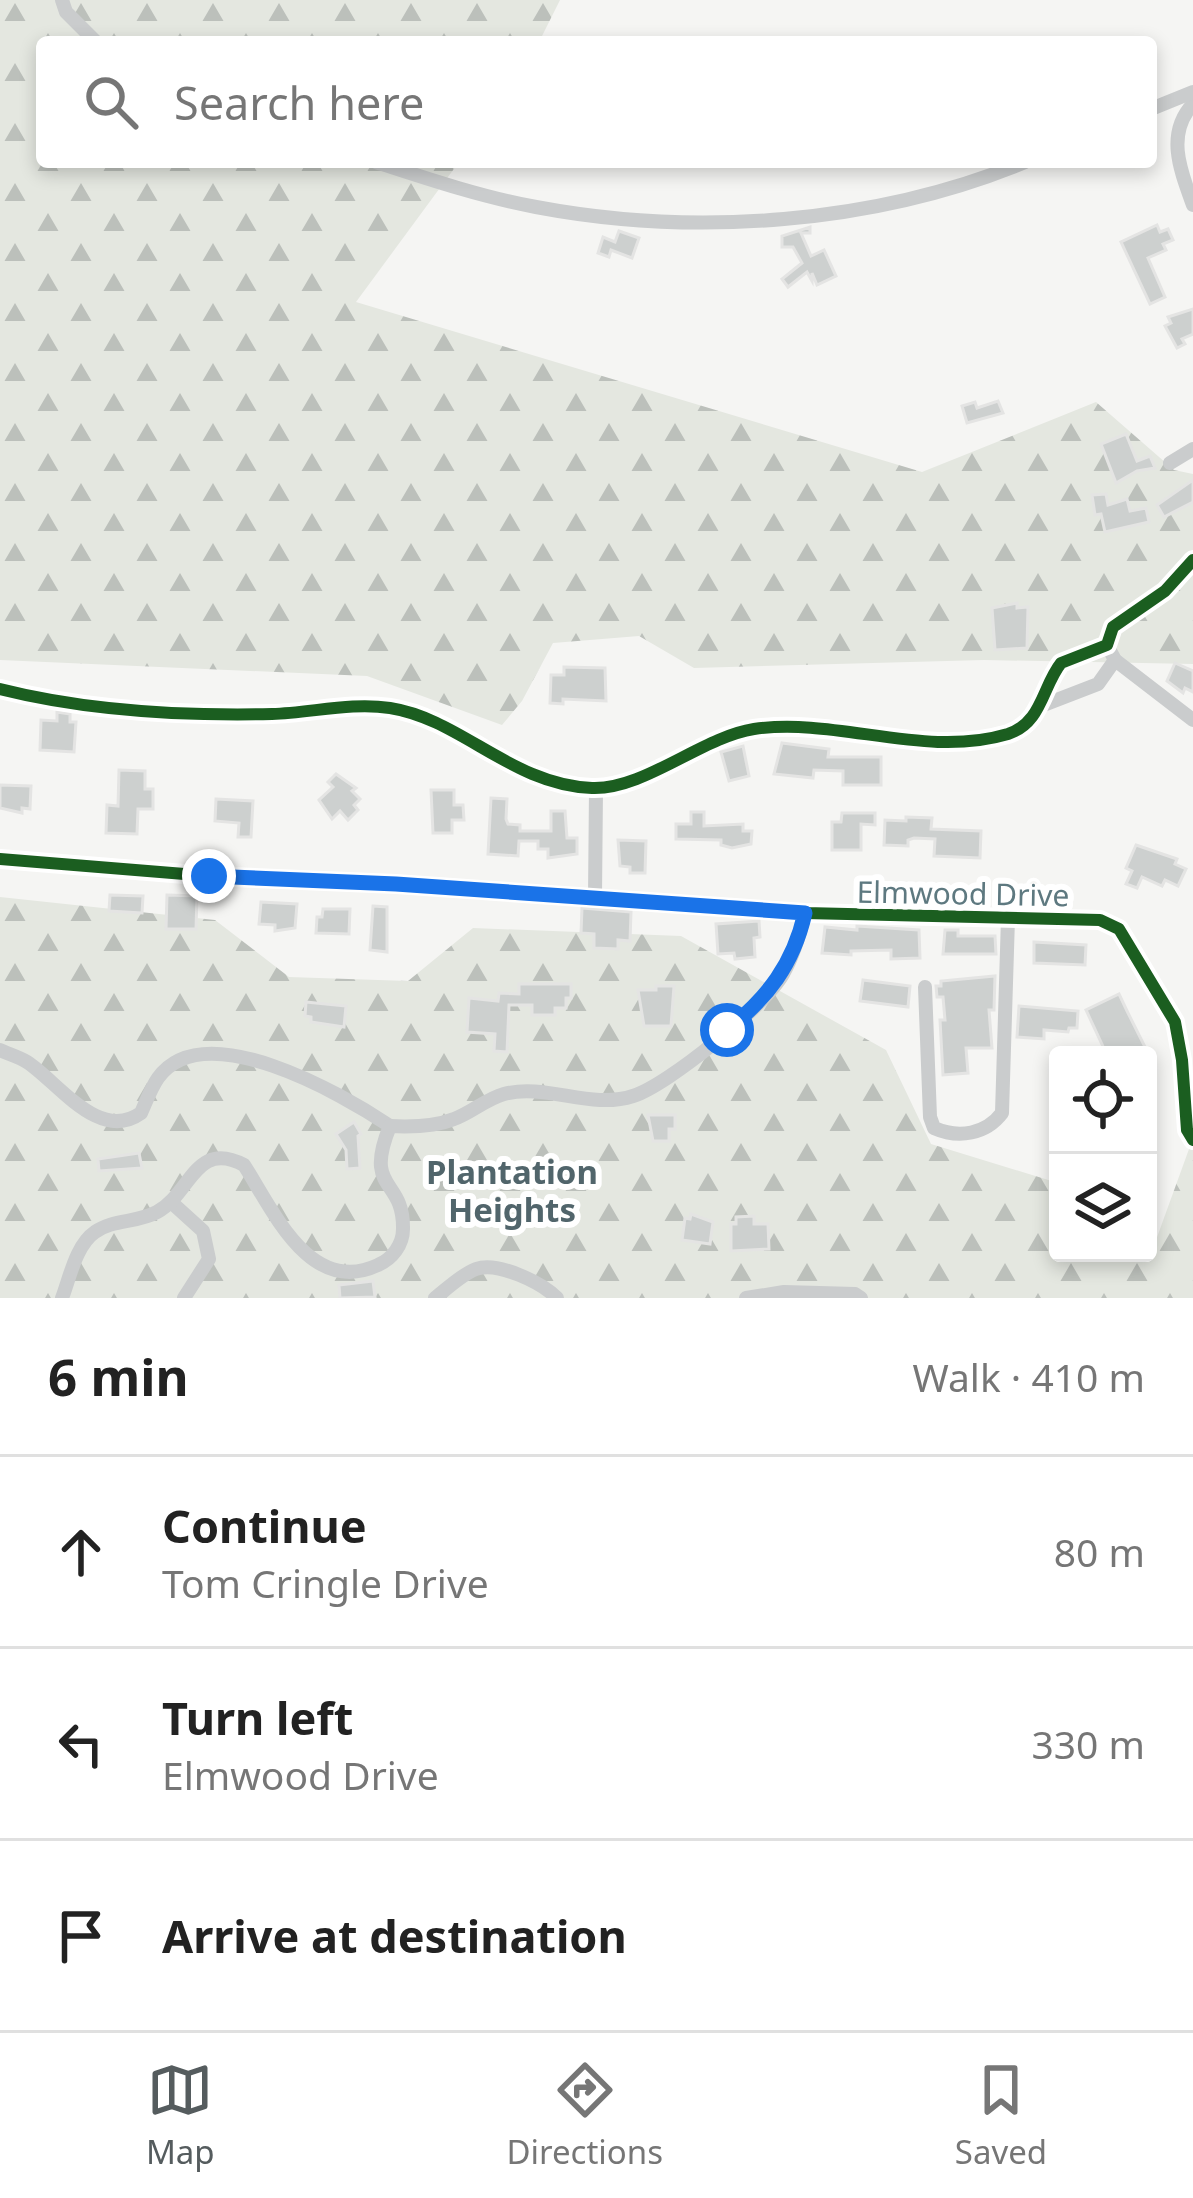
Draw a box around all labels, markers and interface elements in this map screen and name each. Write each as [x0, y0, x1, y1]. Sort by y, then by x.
search box [36, 36, 1157, 168]
icon: search [78, 69, 144, 135]
text: Search here [174, 72, 424, 133]
route end [182, 849, 236, 903]
street label: Elmwood Drive [856, 871, 1070, 915]
route start [700, 1003, 754, 1057]
map controls [1049, 1046, 1157, 1262]
button: locate [1049, 1046, 1157, 1154]
district label: Plantation Heights [426, 1149, 598, 1232]
button: layers [1049, 1154, 1157, 1262]
text: 6 min [48, 1341, 189, 1411]
text: Walk · 410 m [912, 1350, 1145, 1403]
text: Continue [162, 1495, 367, 1556]
icon: ahead [48, 1519, 114, 1585]
text: 80 m [1054, 1525, 1145, 1578]
text: Tom Cringle Drive [162, 1556, 489, 1609]
text: Turn left [162, 1687, 353, 1748]
icon: left [48, 1711, 114, 1777]
text: 330 m [1031, 1717, 1145, 1770]
text: Elmwood Drive [162, 1748, 439, 1801]
icon: arrive [48, 1903, 114, 1969]
text: Arrive at destination [162, 1905, 627, 1966]
tab: Map [146, 2057, 215, 2174]
tab: Directions [506, 2057, 663, 2174]
tab: Saved [955, 2057, 1047, 2174]

